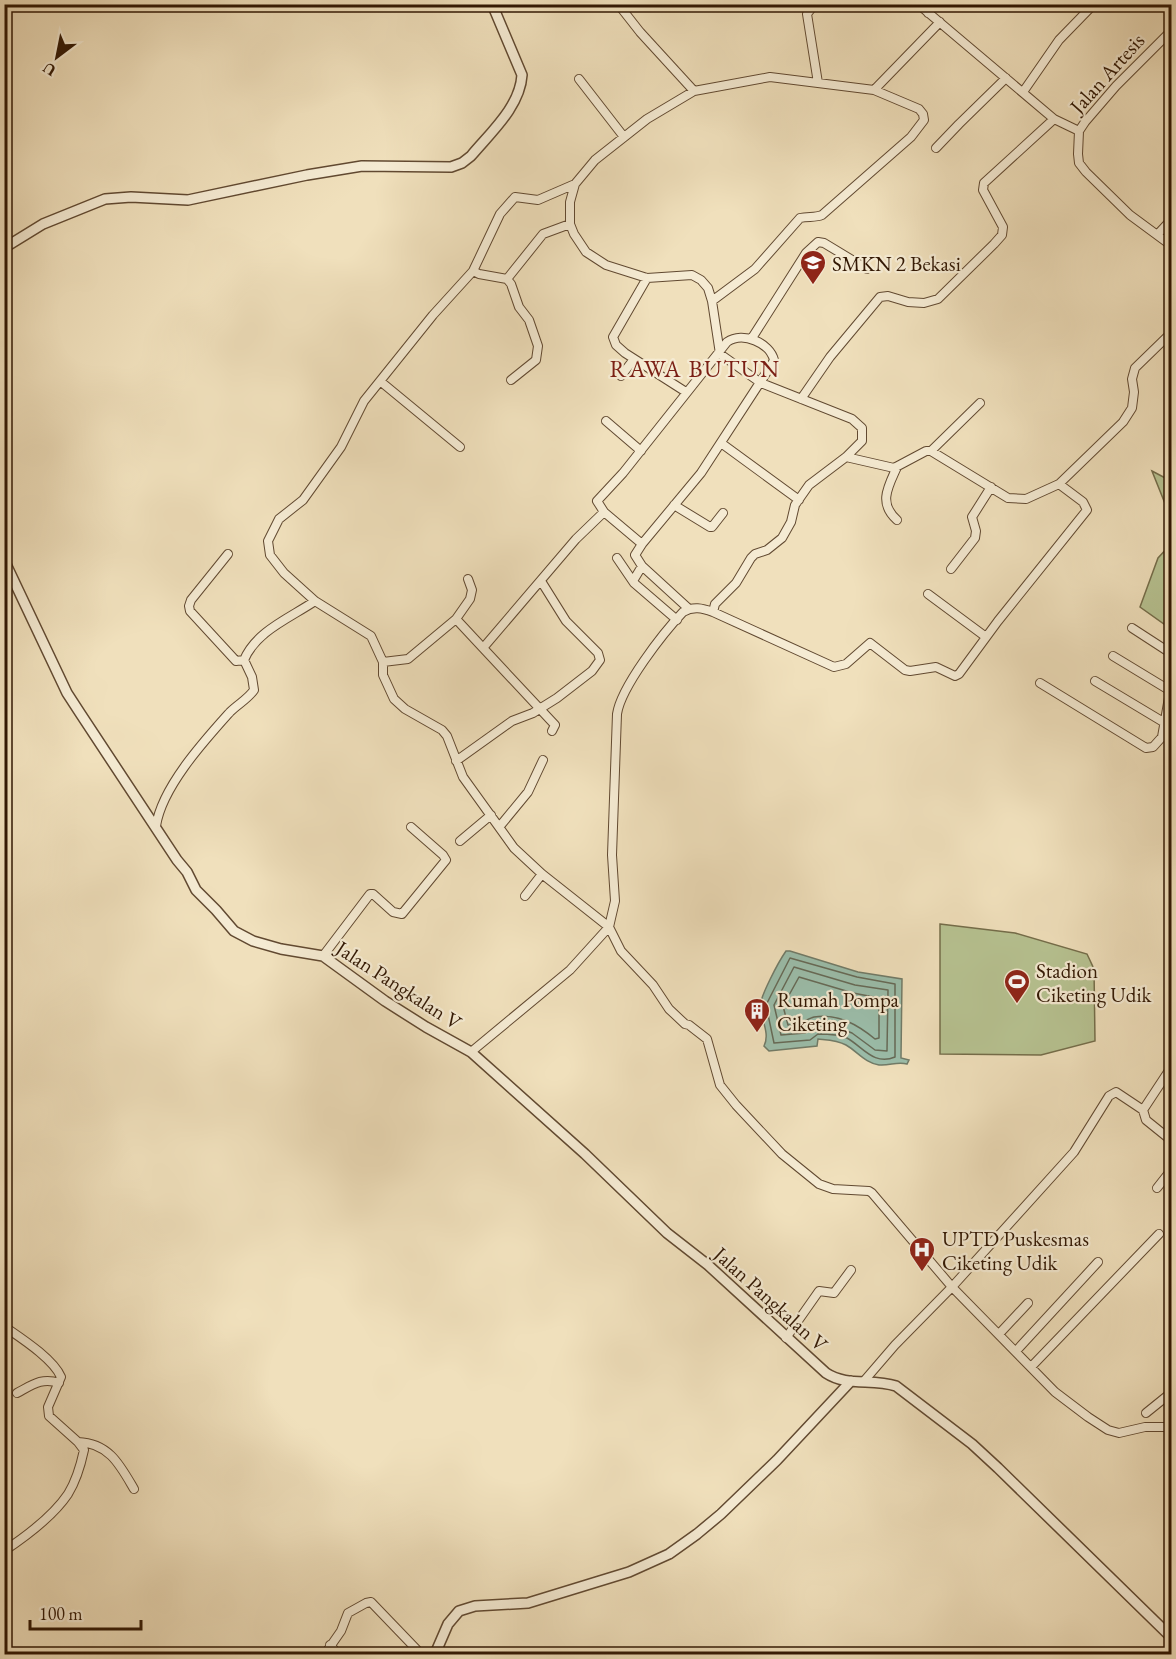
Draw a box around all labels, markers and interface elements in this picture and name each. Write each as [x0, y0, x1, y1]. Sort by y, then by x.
north arrow [27, 27, 87, 87]
street label: Jalan Artesis [1062, 27, 1150, 120]
text: U [39, 57, 60, 81]
school or university icon: SMKN 2 Bekasi [798, 248, 828, 286]
place label: SMKN 2 Bekasi [832, 250, 961, 277]
district label: RAWA BUTUN [609, 353, 781, 384]
street label: Jalan Pangkalan V [329, 933, 468, 1036]
place label: Stadion Ciketing Udik [1036, 957, 1153, 1008]
sports icon: Stadion Ciketing Udik [1002, 967, 1032, 1005]
place label: Rumah Pompa Ciketing [777, 986, 900, 1037]
building icon: Rumah Pompa Ciketing [742, 996, 772, 1034]
place label: UPTD Puskesmas Ciketing Udik [942, 1225, 1089, 1276]
hospital icon: UPTD Puskesmas Ciketing Udik [907, 1235, 937, 1273]
street label: Jalan Pangkalan V [707, 1239, 834, 1358]
scale bar [30, 1593, 141, 1631]
text: 100 m [39, 1602, 83, 1625]

